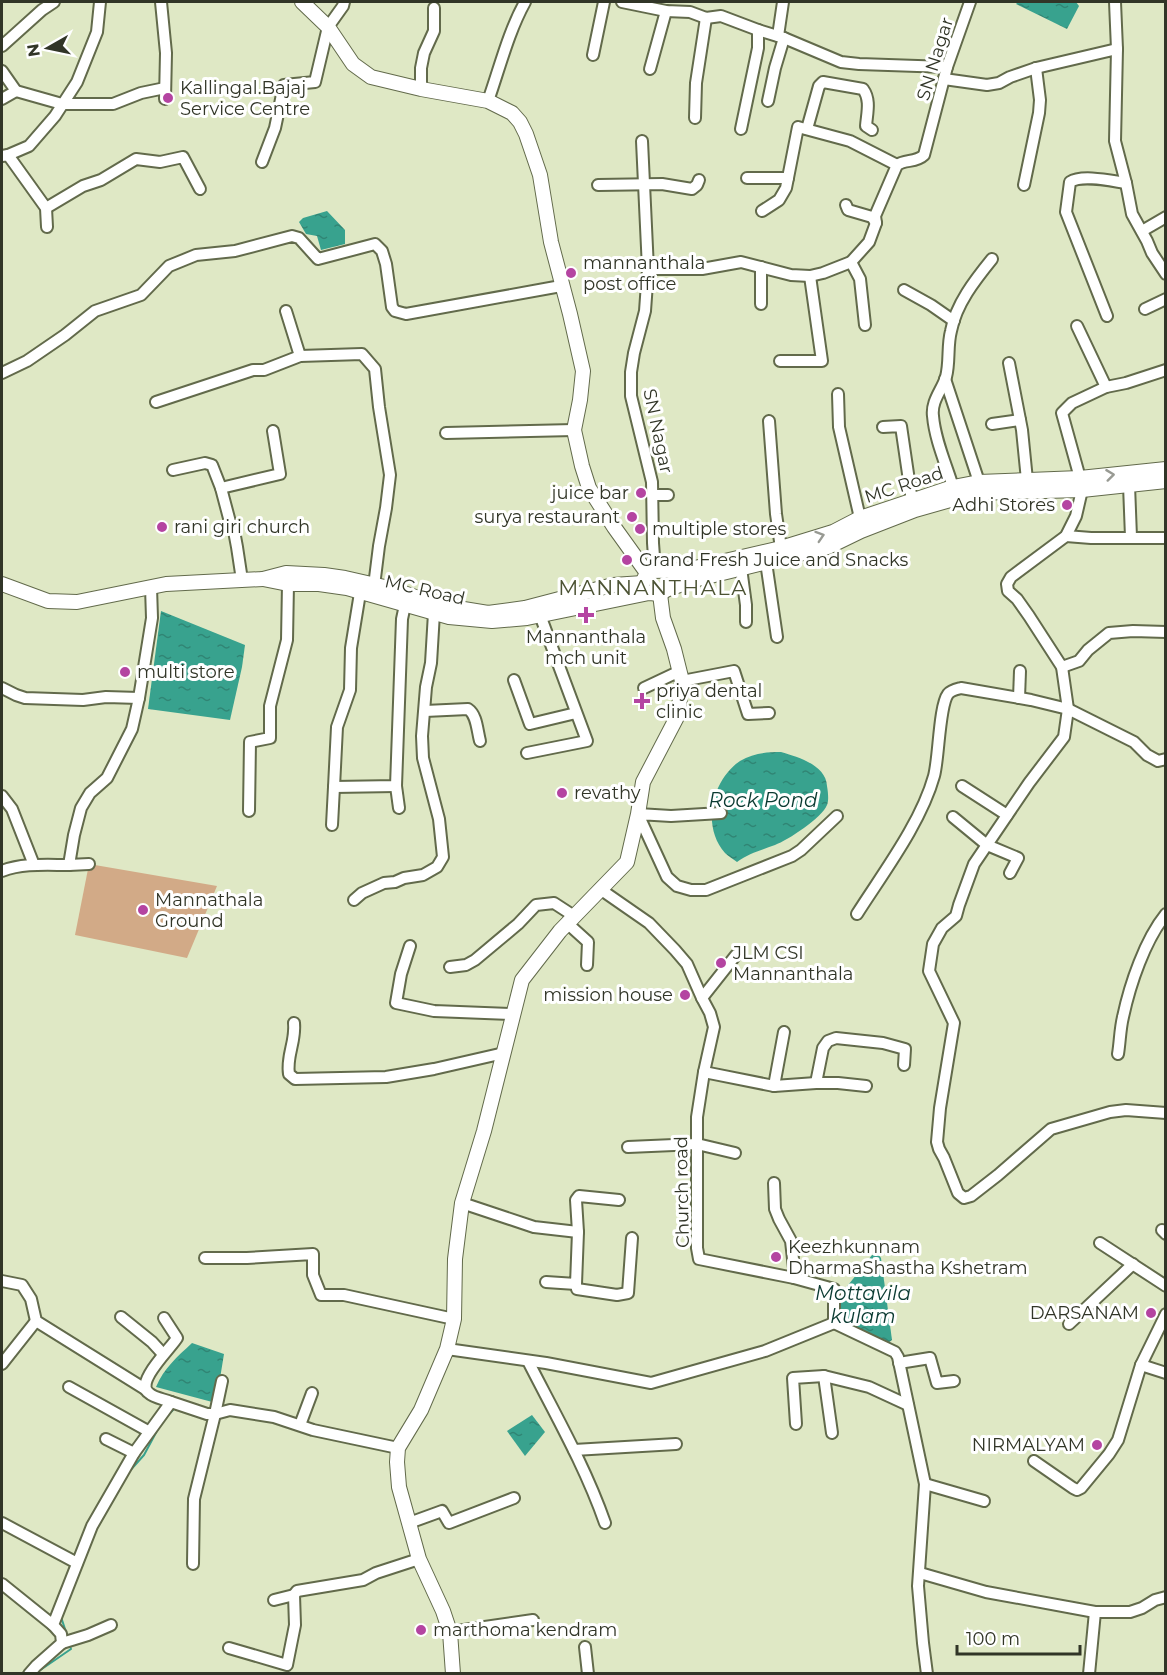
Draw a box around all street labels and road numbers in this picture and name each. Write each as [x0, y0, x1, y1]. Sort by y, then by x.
street label: SN Nagar [912, 15, 958, 103]
street label: SN Nagar [638, 387, 678, 475]
street label: MC Road [862, 462, 946, 508]
street label: MC Road [383, 570, 467, 610]
street label: Church road [670, 1136, 694, 1248]

